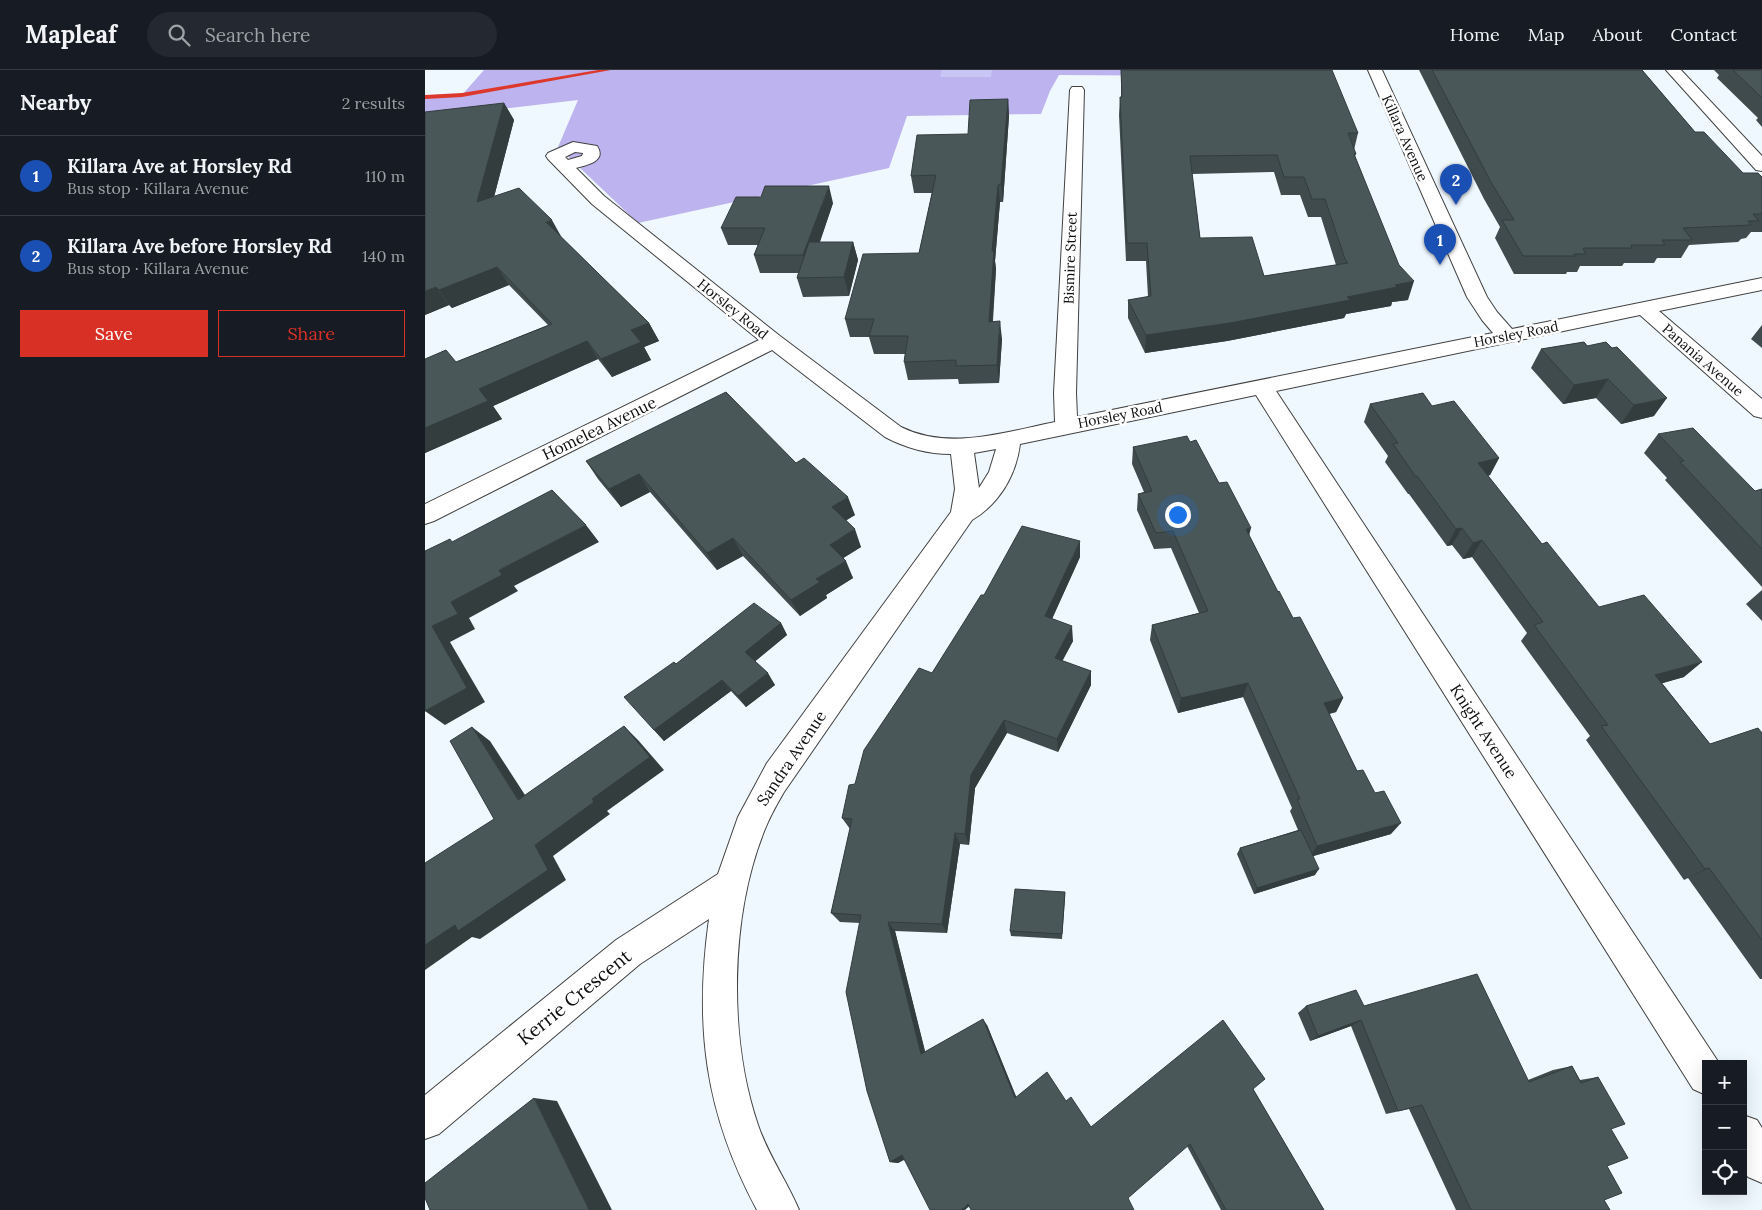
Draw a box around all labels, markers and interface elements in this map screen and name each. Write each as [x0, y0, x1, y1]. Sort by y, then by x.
search box [147, 12, 497, 57]
text: Mapleaf [25, 19, 117, 50]
icon: search [165, 21, 193, 49]
text: Search here [205, 23, 310, 47]
text: Home [1450, 23, 1500, 46]
text: Map [1528, 23, 1564, 46]
text: About [1592, 23, 1642, 46]
text: Contact [1670, 23, 1737, 46]
text: Nearby [20, 89, 91, 116]
street label: Killara Avenue [1378, 92, 1432, 184]
text: 2 results [342, 93, 405, 113]
text: Killara Ave at Horsley Rd [67, 154, 292, 178]
pin: 2 [1440, 164, 1472, 205]
text: 1 [33, 166, 39, 186]
text: 110 m [365, 166, 405, 186]
text: Bus stop · Killara Avenue [67, 178, 249, 198]
street label: Bismire Street [1059, 211, 1081, 304]
pin: 1 [1424, 224, 1456, 265]
text: Killara Ave before Horsley Rd [67, 234, 332, 258]
text: 2 [32, 246, 40, 266]
text: 140 m [362, 246, 405, 266]
text: Bus stop · Killara Avenue [67, 258, 249, 278]
street label: Horsley Road [694, 275, 772, 343]
button: Save [20, 310, 208, 357]
button: Share [218, 310, 405, 357]
street label: Horsley Road [1472, 317, 1560, 351]
street label: Panania Avenue [1659, 320, 1748, 401]
street label: Homelea Avenue [539, 392, 659, 464]
street label: Horsley Road [1076, 398, 1164, 432]
your location [1165, 502, 1191, 528]
street label: Knight Avenue [1446, 680, 1522, 782]
street label: Sandra Avenue [752, 706, 830, 809]
street label: Kerrie Crescent [512, 943, 636, 1050]
map controls [1702, 1060, 1747, 1195]
button: + [1702, 1060, 1747, 1105]
button: − [1702, 1105, 1747, 1150]
button: locate [1702, 1150, 1747, 1195]

